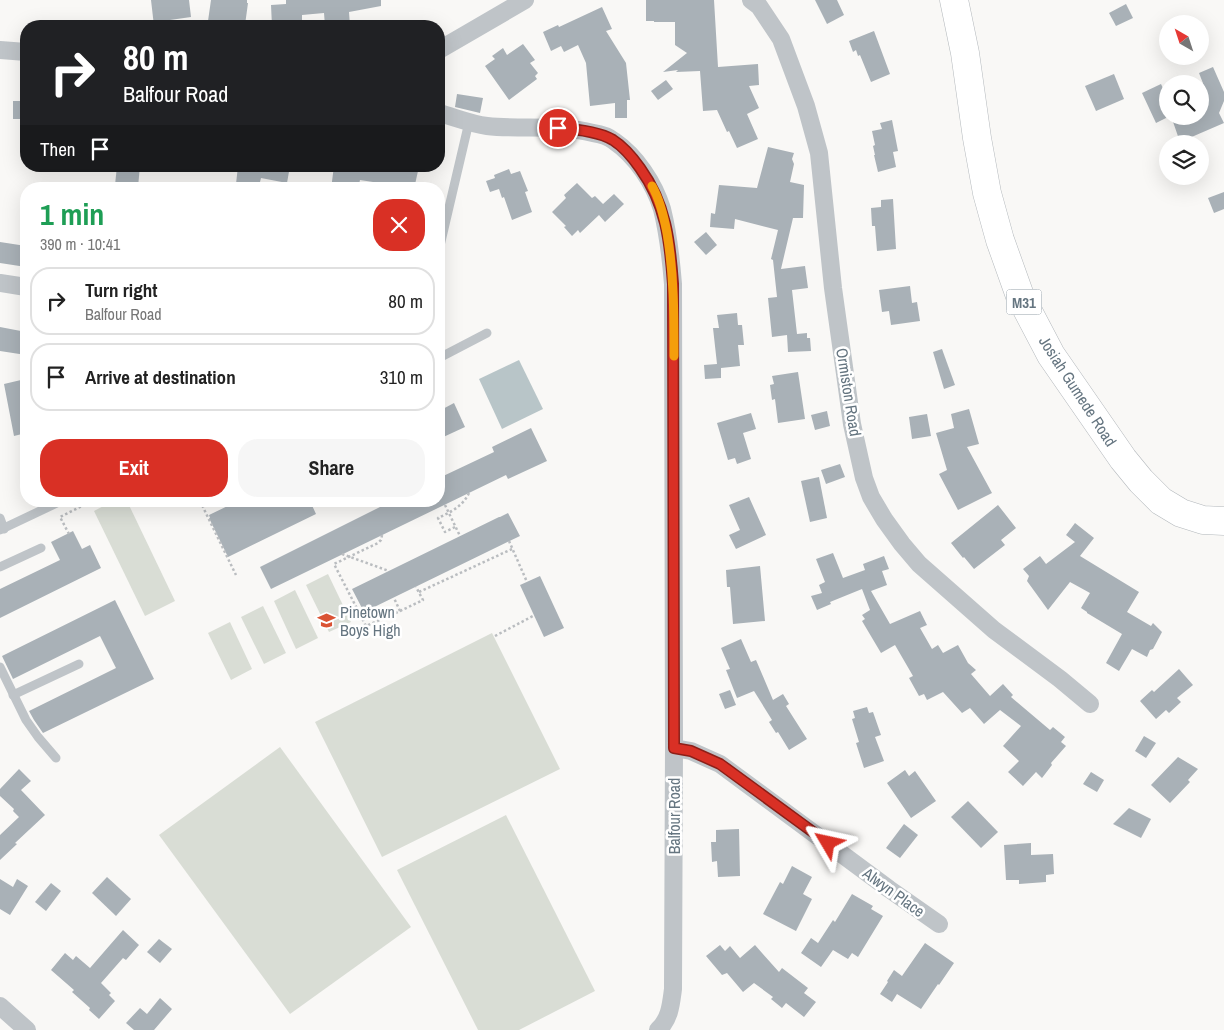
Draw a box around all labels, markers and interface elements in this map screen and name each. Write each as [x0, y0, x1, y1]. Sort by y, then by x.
north arrow [1159, 15, 1209, 65]
map controls [1159, 15, 1209, 185]
text: 80 m [123, 34, 188, 81]
icon: right [40, 40, 105, 105]
button: search [1159, 75, 1209, 125]
text: Balfour Road [123, 79, 228, 109]
pin [537, 107, 579, 149]
icon: arrive [544, 114, 572, 142]
icon: arrive [86, 135, 114, 163]
button: layers [1159, 135, 1209, 185]
text: Then [40, 136, 76, 162]
text: 1 min [40, 194, 104, 234]
button: close [373, 199, 425, 251]
text: 390 m · 10:41 [40, 233, 120, 255]
text: Turn right [85, 277, 157, 303]
icon: right [42, 287, 70, 315]
text: 80 m [388, 288, 423, 314]
road number: M31 [1006, 290, 1042, 314]
text: Balfour Road [85, 303, 162, 325]
street label: Josiah Gumede Road [1034, 331, 1122, 451]
street label: Ormiston Road [831, 346, 867, 438]
icon: arrive [42, 363, 70, 391]
text: Arrive at destination [85, 364, 236, 390]
text: 310 m [380, 364, 423, 390]
button: Exit [40, 439, 228, 497]
button: Share [238, 439, 425, 497]
place label: Pinetown Boys High [340, 601, 401, 641]
school or university icon: Pinetown Boys High [316, 611, 336, 631]
street label: Balfour Road [663, 778, 685, 854]
position arrow [801, 816, 853, 868]
street label: Alwyn Place [858, 862, 929, 922]

